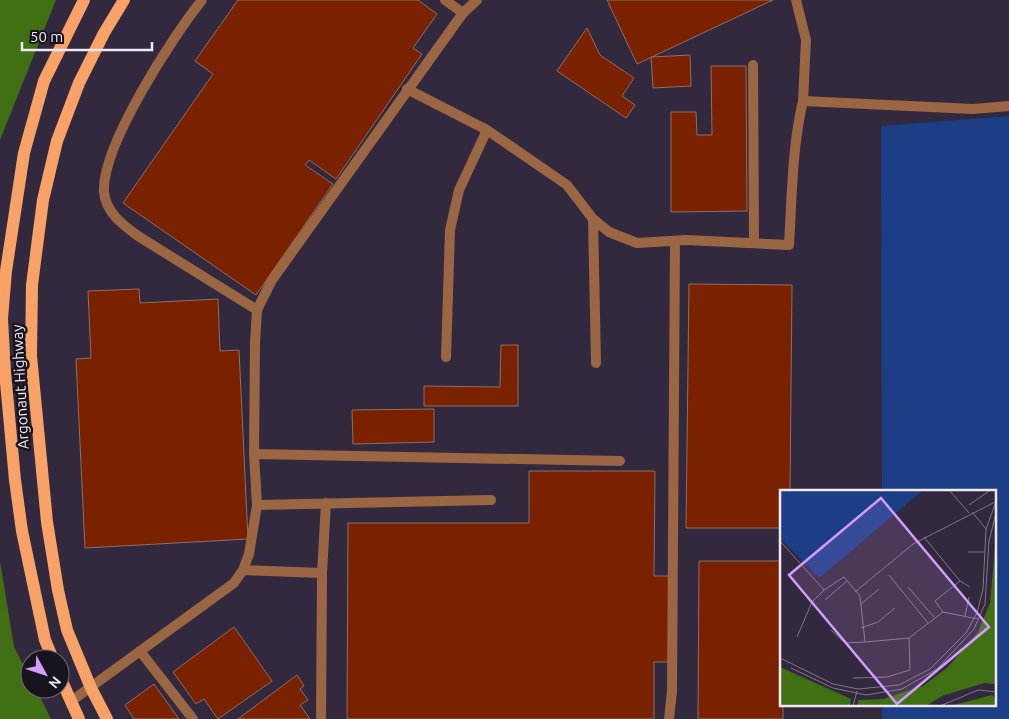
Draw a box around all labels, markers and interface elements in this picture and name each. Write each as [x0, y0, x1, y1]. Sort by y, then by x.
scale bar [22, 20, 152, 52]
text: 50 m [30, 28, 63, 45]
street label: Argonaut Highway [8, 324, 32, 450]
inset map [780, 490, 996, 706]
north arrow [20, 649, 70, 699]
text: N [45, 673, 64, 692]

